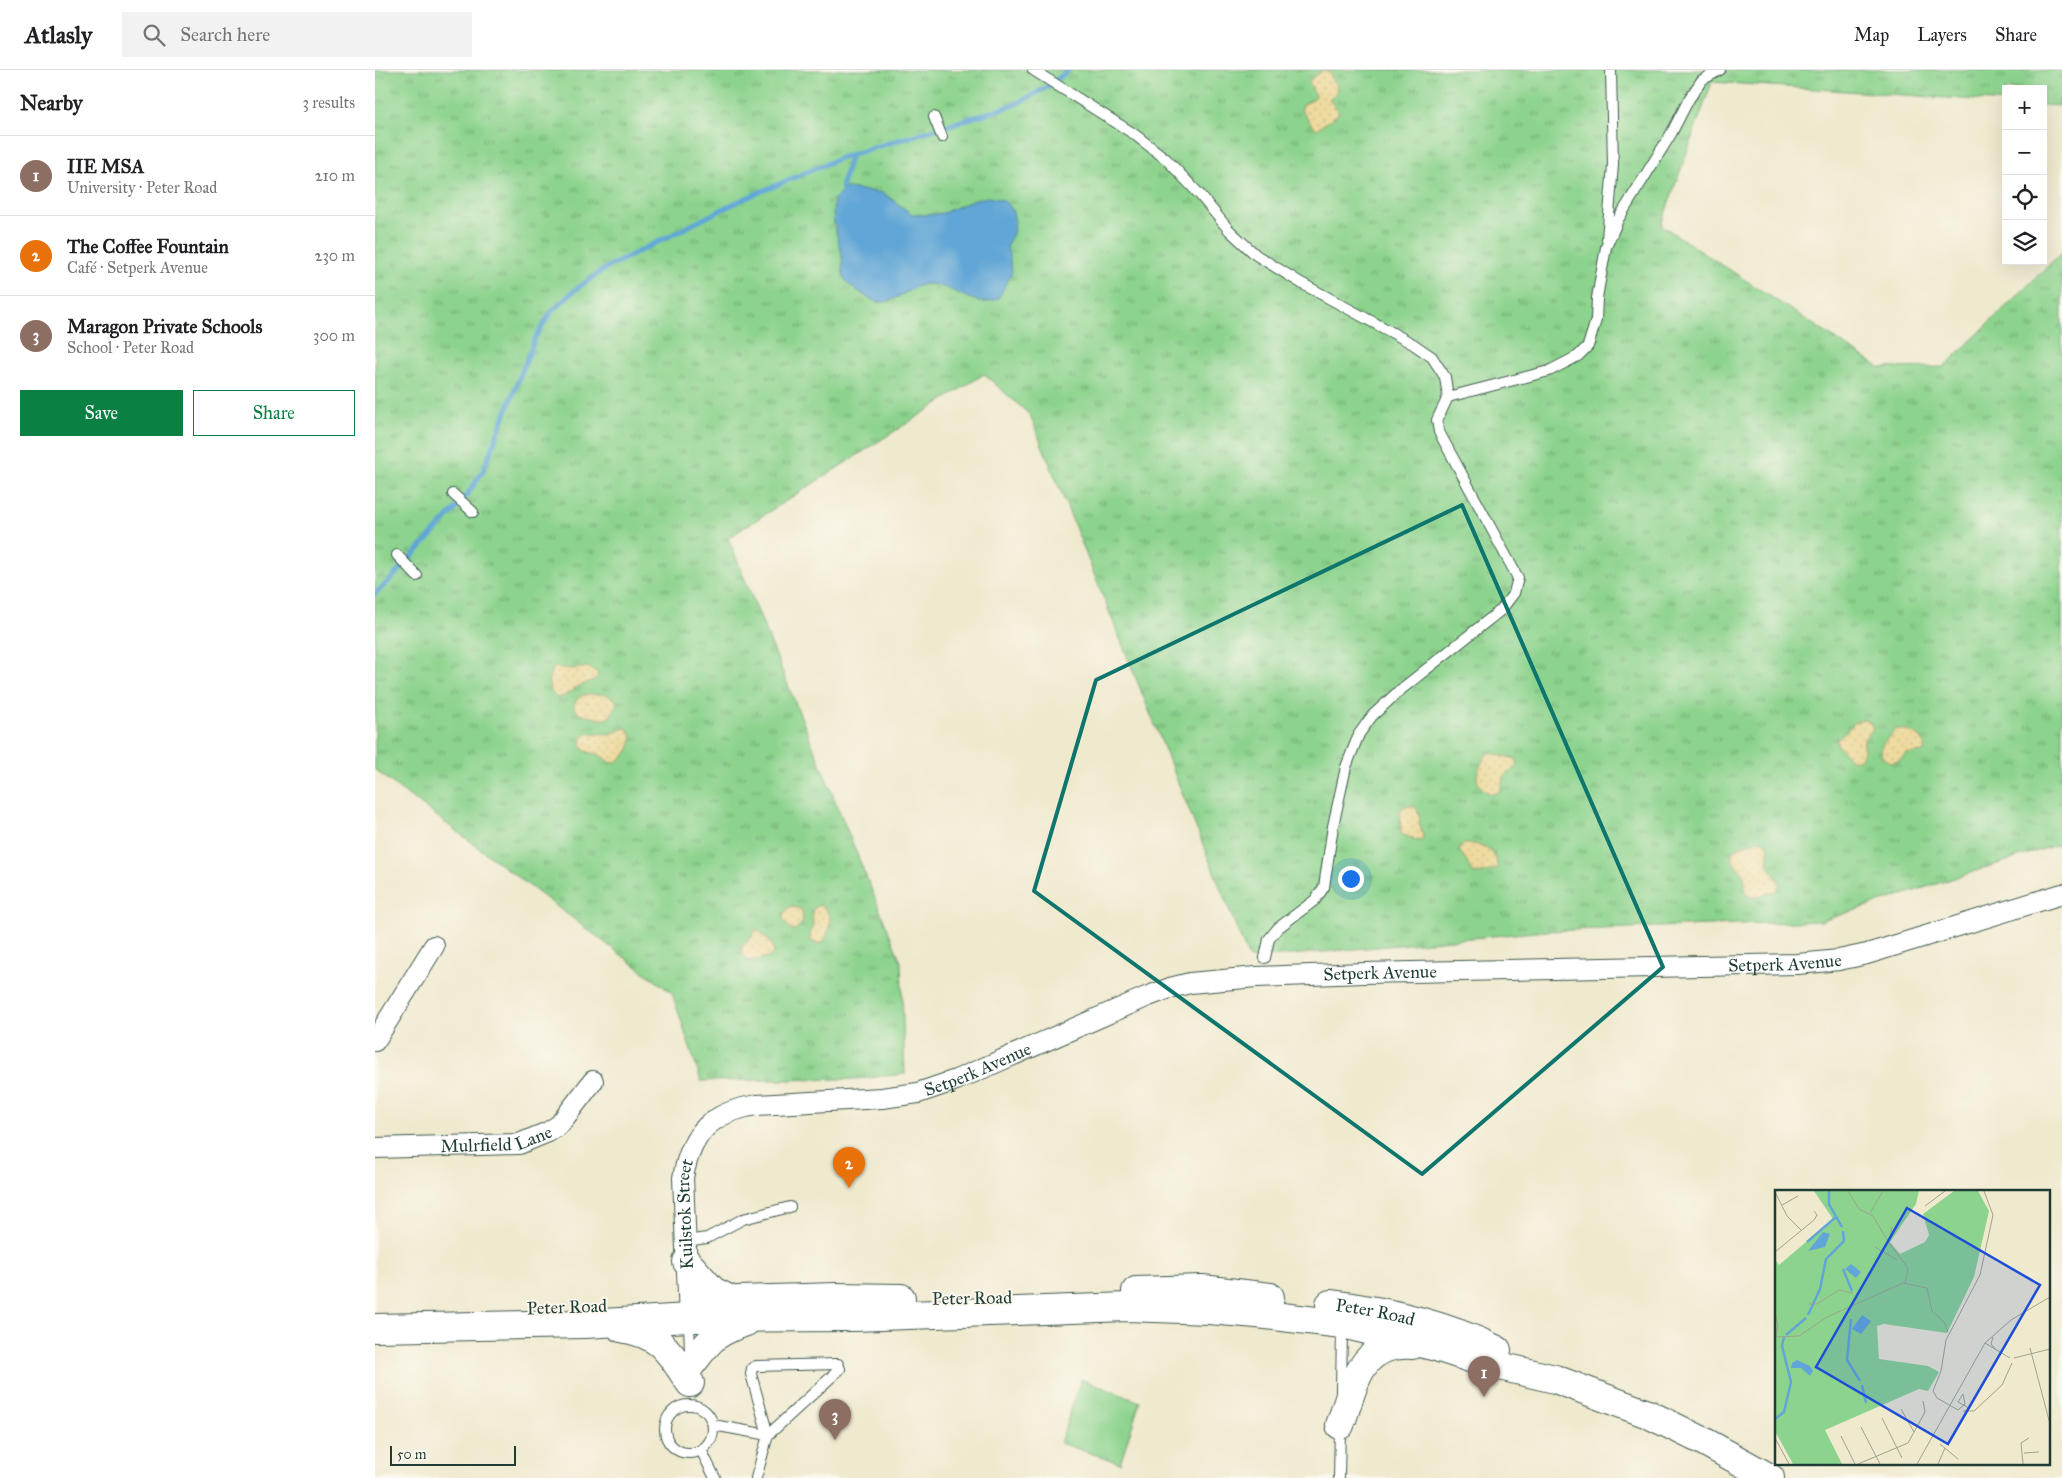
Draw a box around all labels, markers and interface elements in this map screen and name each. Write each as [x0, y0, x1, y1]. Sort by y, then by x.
search box [122, 12, 472, 57]
text: Atlasly [25, 20, 92, 50]
icon: search [140, 21, 168, 49]
text: Search here [180, 23, 270, 46]
text: Map [1854, 24, 1889, 46]
text: Layers [1917, 24, 1967, 46]
text: Share [1995, 24, 2037, 46]
map controls [2002, 85, 2047, 265]
button: + [2002, 85, 2047, 130]
text: Nearby [20, 90, 83, 116]
text: 3 results [302, 93, 355, 112]
button: − [2002, 130, 2047, 175]
text: IIE MSA [67, 155, 144, 178]
text: 1 [33, 166, 39, 185]
text: 210 m [315, 166, 355, 185]
button: locate [2002, 175, 2047, 220]
text: University · Peter Road [67, 178, 217, 197]
button: layers [2002, 220, 2047, 265]
text: The Coffee Fountain [67, 235, 229, 258]
text: 2 [32, 246, 40, 265]
text: 230 m [315, 246, 355, 265]
text: Café · Setperk Avenue [67, 258, 208, 277]
text: Maragon Private Schools [67, 315, 262, 338]
text: 3 [33, 326, 39, 345]
text: 300 m [313, 326, 355, 345]
text: School · Peter Road [67, 338, 194, 357]
button: Save [20, 390, 183, 436]
button: Share [193, 390, 355, 436]
your location [1338, 866, 1364, 892]
street label: Setperk Avenue [1728, 949, 1843, 976]
street label: Setperk Avenue [1323, 960, 1437, 986]
street label: Setperk Avenue [921, 1038, 1034, 1101]
street label: Mulrfield Lane [440, 1121, 555, 1157]
pin: 2 [833, 1147, 865, 1188]
street label: Kuilstok Street [672, 1156, 698, 1270]
inset map [1775, 1190, 2049, 1466]
street label: Peter Road [932, 1286, 1012, 1310]
street label: Peter Road [1334, 1294, 1417, 1331]
street label: Peter Road [527, 1295, 607, 1319]
pin: 1 [1468, 1356, 1500, 1397]
pin: 3 [819, 1399, 851, 1440]
scale bar [390, 1443, 516, 1466]
text: 50 m [397, 1446, 426, 1463]

